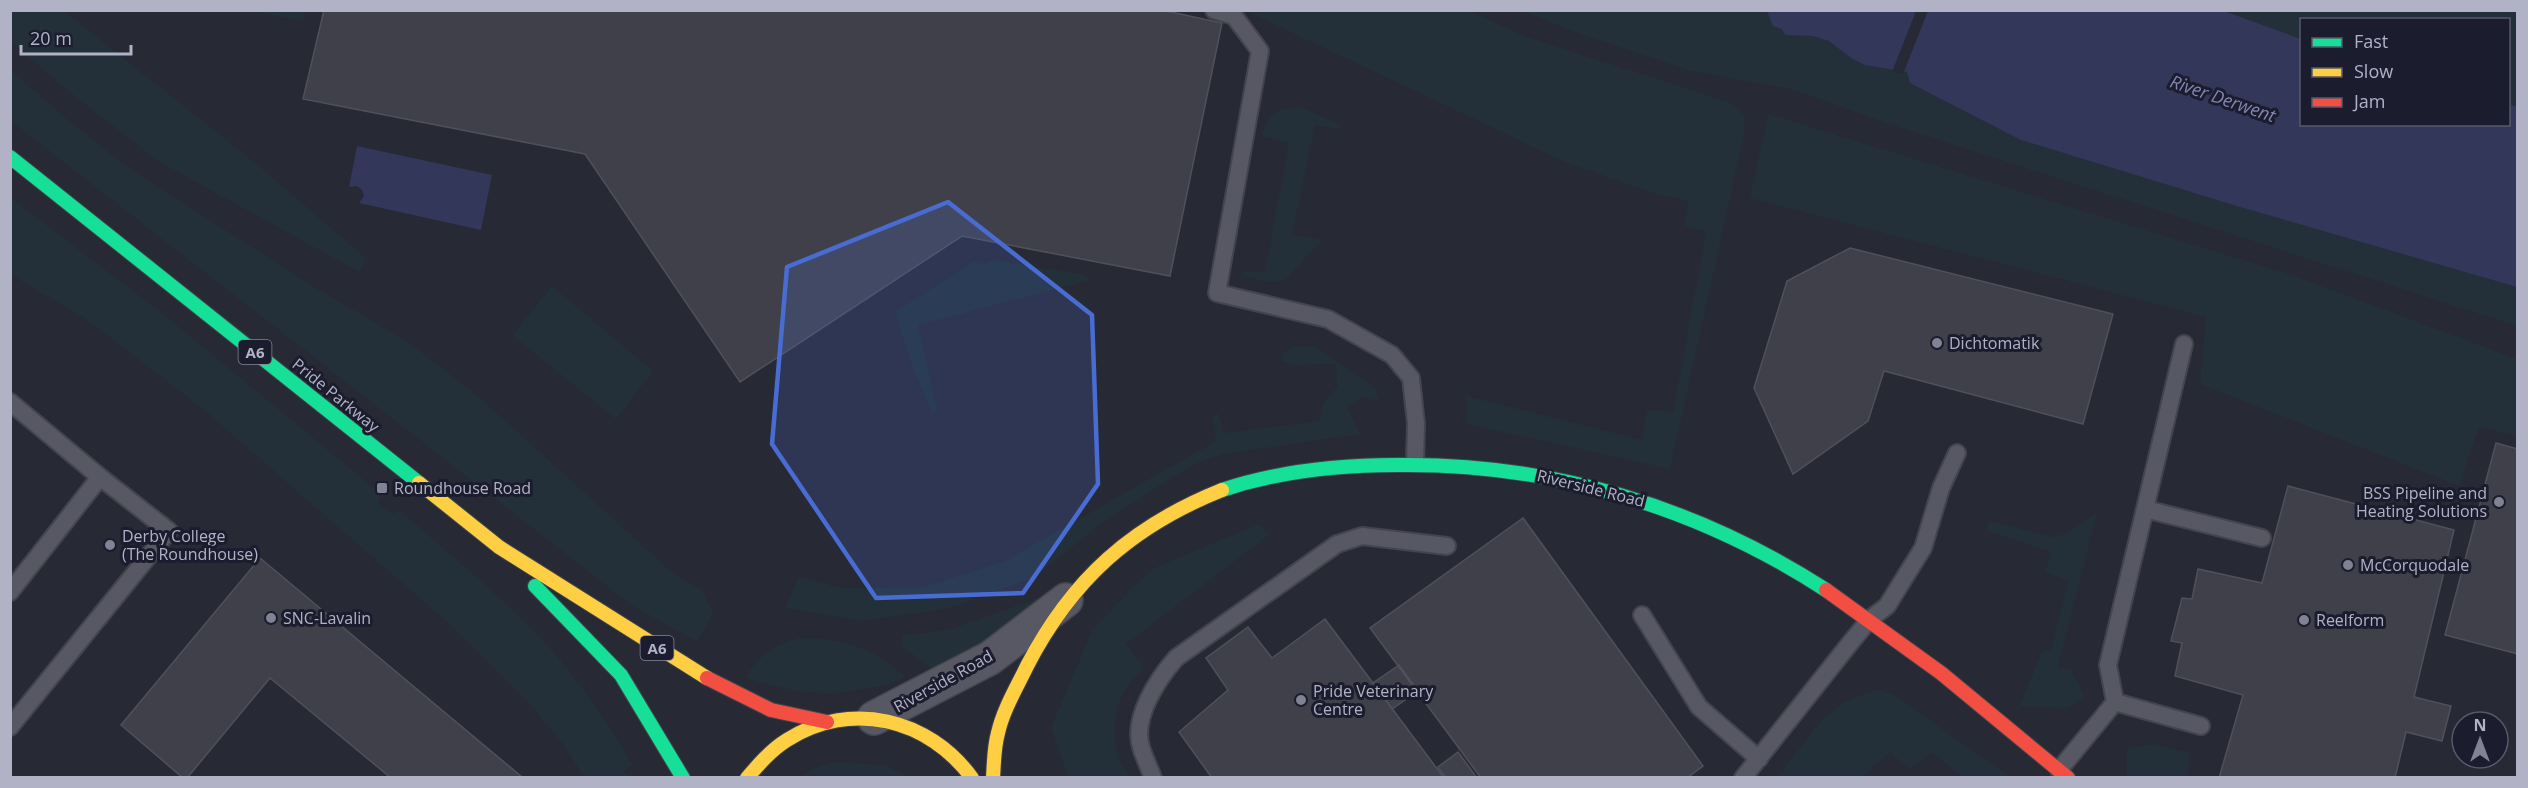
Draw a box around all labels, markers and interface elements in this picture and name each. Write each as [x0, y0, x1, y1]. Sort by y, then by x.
scale bar [21, 18, 130, 56]
legend [2300, 18, 2510, 126]
text: 20 m [30, 26, 72, 50]
text: Fast [2354, 29, 2388, 53]
text: Slow [2354, 59, 2393, 83]
water label: River Derwent [2167, 69, 2280, 128]
text: Jam [2352, 89, 2386, 113]
place label: Dichtomatik [1949, 332, 2040, 354]
marker: Dichtomatik [1930, 336, 1944, 350]
road number: A6 [238, 340, 272, 364]
street label: Pride Parkway [288, 353, 385, 437]
street label: Riverside Road [1535, 464, 1647, 512]
place label: Roundhouse Road [394, 477, 531, 499]
marker: Roundhouse Road [375, 481, 389, 495]
place label: BSS Pipeline and Heating Solutions [2356, 482, 2487, 522]
marker: BSS Pipeline and Heating Solutions [2492, 495, 2506, 509]
place label: Derby College (The Roundhouse) [122, 525, 258, 565]
marker: Derby College (The Roundhouse) [103, 538, 117, 552]
place label: McCorquodale [2360, 554, 2469, 576]
marker: McCorquodale [2341, 558, 2355, 572]
place label: SNC-Lavalin [283, 607, 371, 629]
place label: Reelform [2316, 609, 2384, 631]
marker: SNC-Lavalin [264, 611, 278, 625]
marker: Reelform [2297, 613, 2311, 627]
road number: A6 [640, 636, 674, 660]
street label: Riverside Road [889, 645, 997, 717]
place label: Pride Veterinary Centre [1313, 680, 1434, 720]
marker: Pride Veterinary Centre [1294, 693, 1308, 707]
north arrow [2450, 710, 2510, 770]
text: N [2473, 714, 2487, 736]

